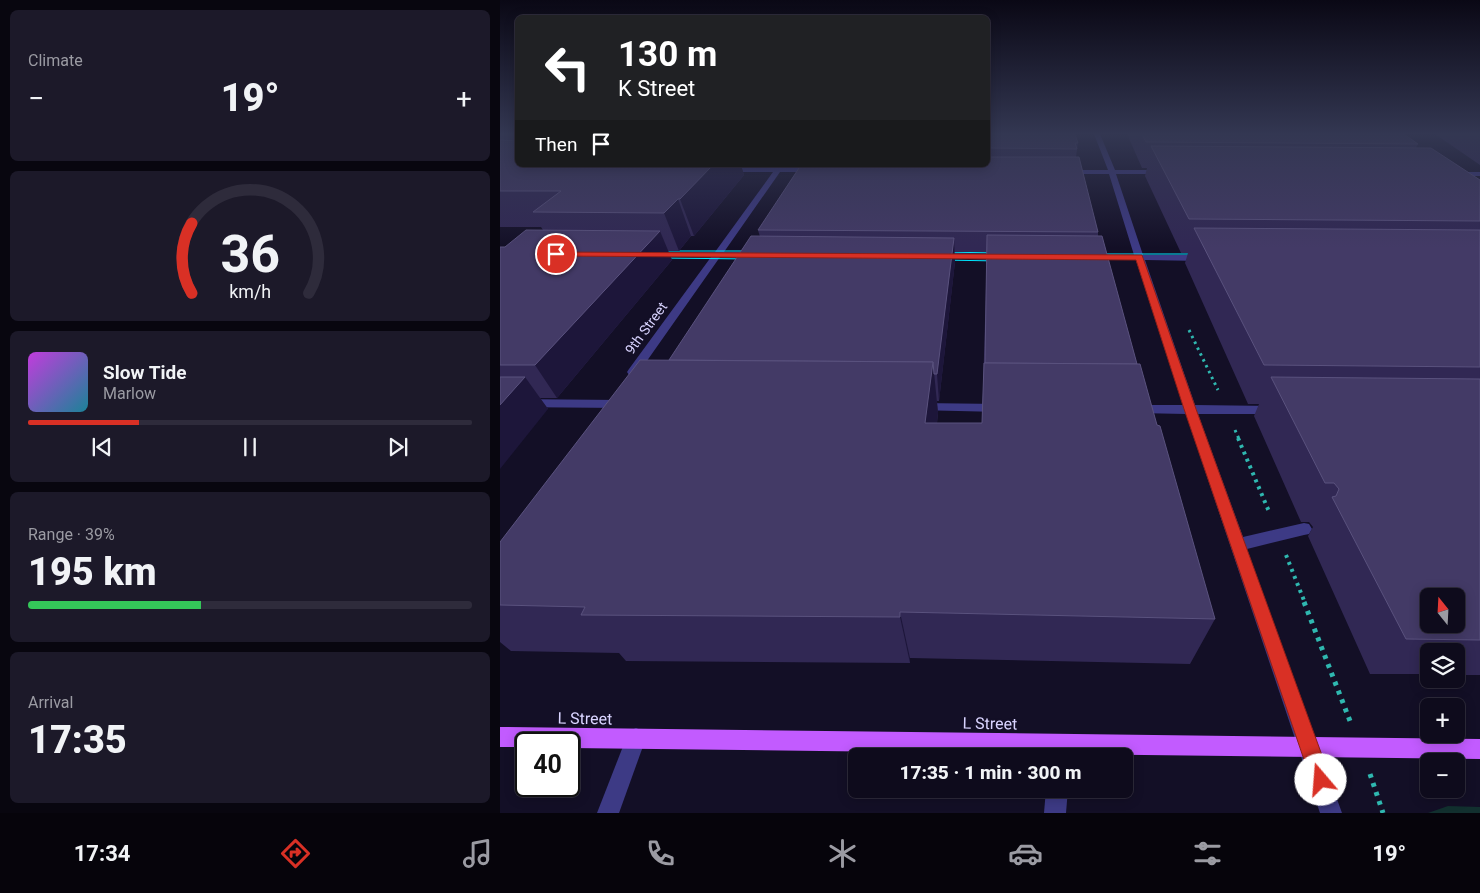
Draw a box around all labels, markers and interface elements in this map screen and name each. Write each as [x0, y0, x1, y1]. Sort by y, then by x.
text: 130 m [618, 34, 717, 75]
icon: left [535, 35, 600, 100]
text: Climate [28, 51, 83, 70]
text: 19° [221, 76, 279, 120]
text: K Street [618, 76, 695, 101]
text: − [28, 82, 44, 115]
text: + [456, 82, 472, 115]
icon: arrive [587, 130, 615, 158]
text: Then [535, 133, 577, 156]
text: 36 [220, 224, 280, 285]
pin [535, 233, 577, 275]
icon: arrive [542, 240, 570, 268]
text: km/h [229, 281, 271, 302]
street label: 9th Street [622, 298, 671, 357]
text: Slow Tide [103, 361, 186, 384]
text: Marlow [103, 384, 156, 403]
icon: previous [88, 433, 116, 461]
icon: pause [236, 433, 264, 461]
icon: next [384, 433, 412, 461]
text: Range · 39% [28, 525, 115, 544]
text: 195 km [28, 550, 157, 594]
north arrow [1420, 588, 1465, 632]
map controls [1420, 588, 1465, 798]
button: layers [1420, 643, 1465, 688]
text: Arrival [28, 693, 73, 712]
button: + [1420, 698, 1465, 743]
street label: L Street [557, 709, 613, 728]
street label: L Street [962, 714, 1018, 733]
text: 17:35 [28, 718, 127, 762]
speed limit sign: 40 [515, 732, 580, 797]
position arrow [1294, 753, 1346, 805]
button: − [1420, 753, 1465, 798]
text: 17:35 · 1 min · 300 m [899, 761, 1082, 784]
icon: directions [278, 836, 313, 871]
icon: music [460, 836, 495, 871]
icon: phone [643, 836, 678, 871]
icon: climate [825, 836, 860, 871]
icon: car [1008, 836, 1043, 871]
icon: filters [1190, 836, 1225, 871]
text: 17:34 [74, 841, 130, 866]
text: 19° [1372, 841, 1406, 866]

